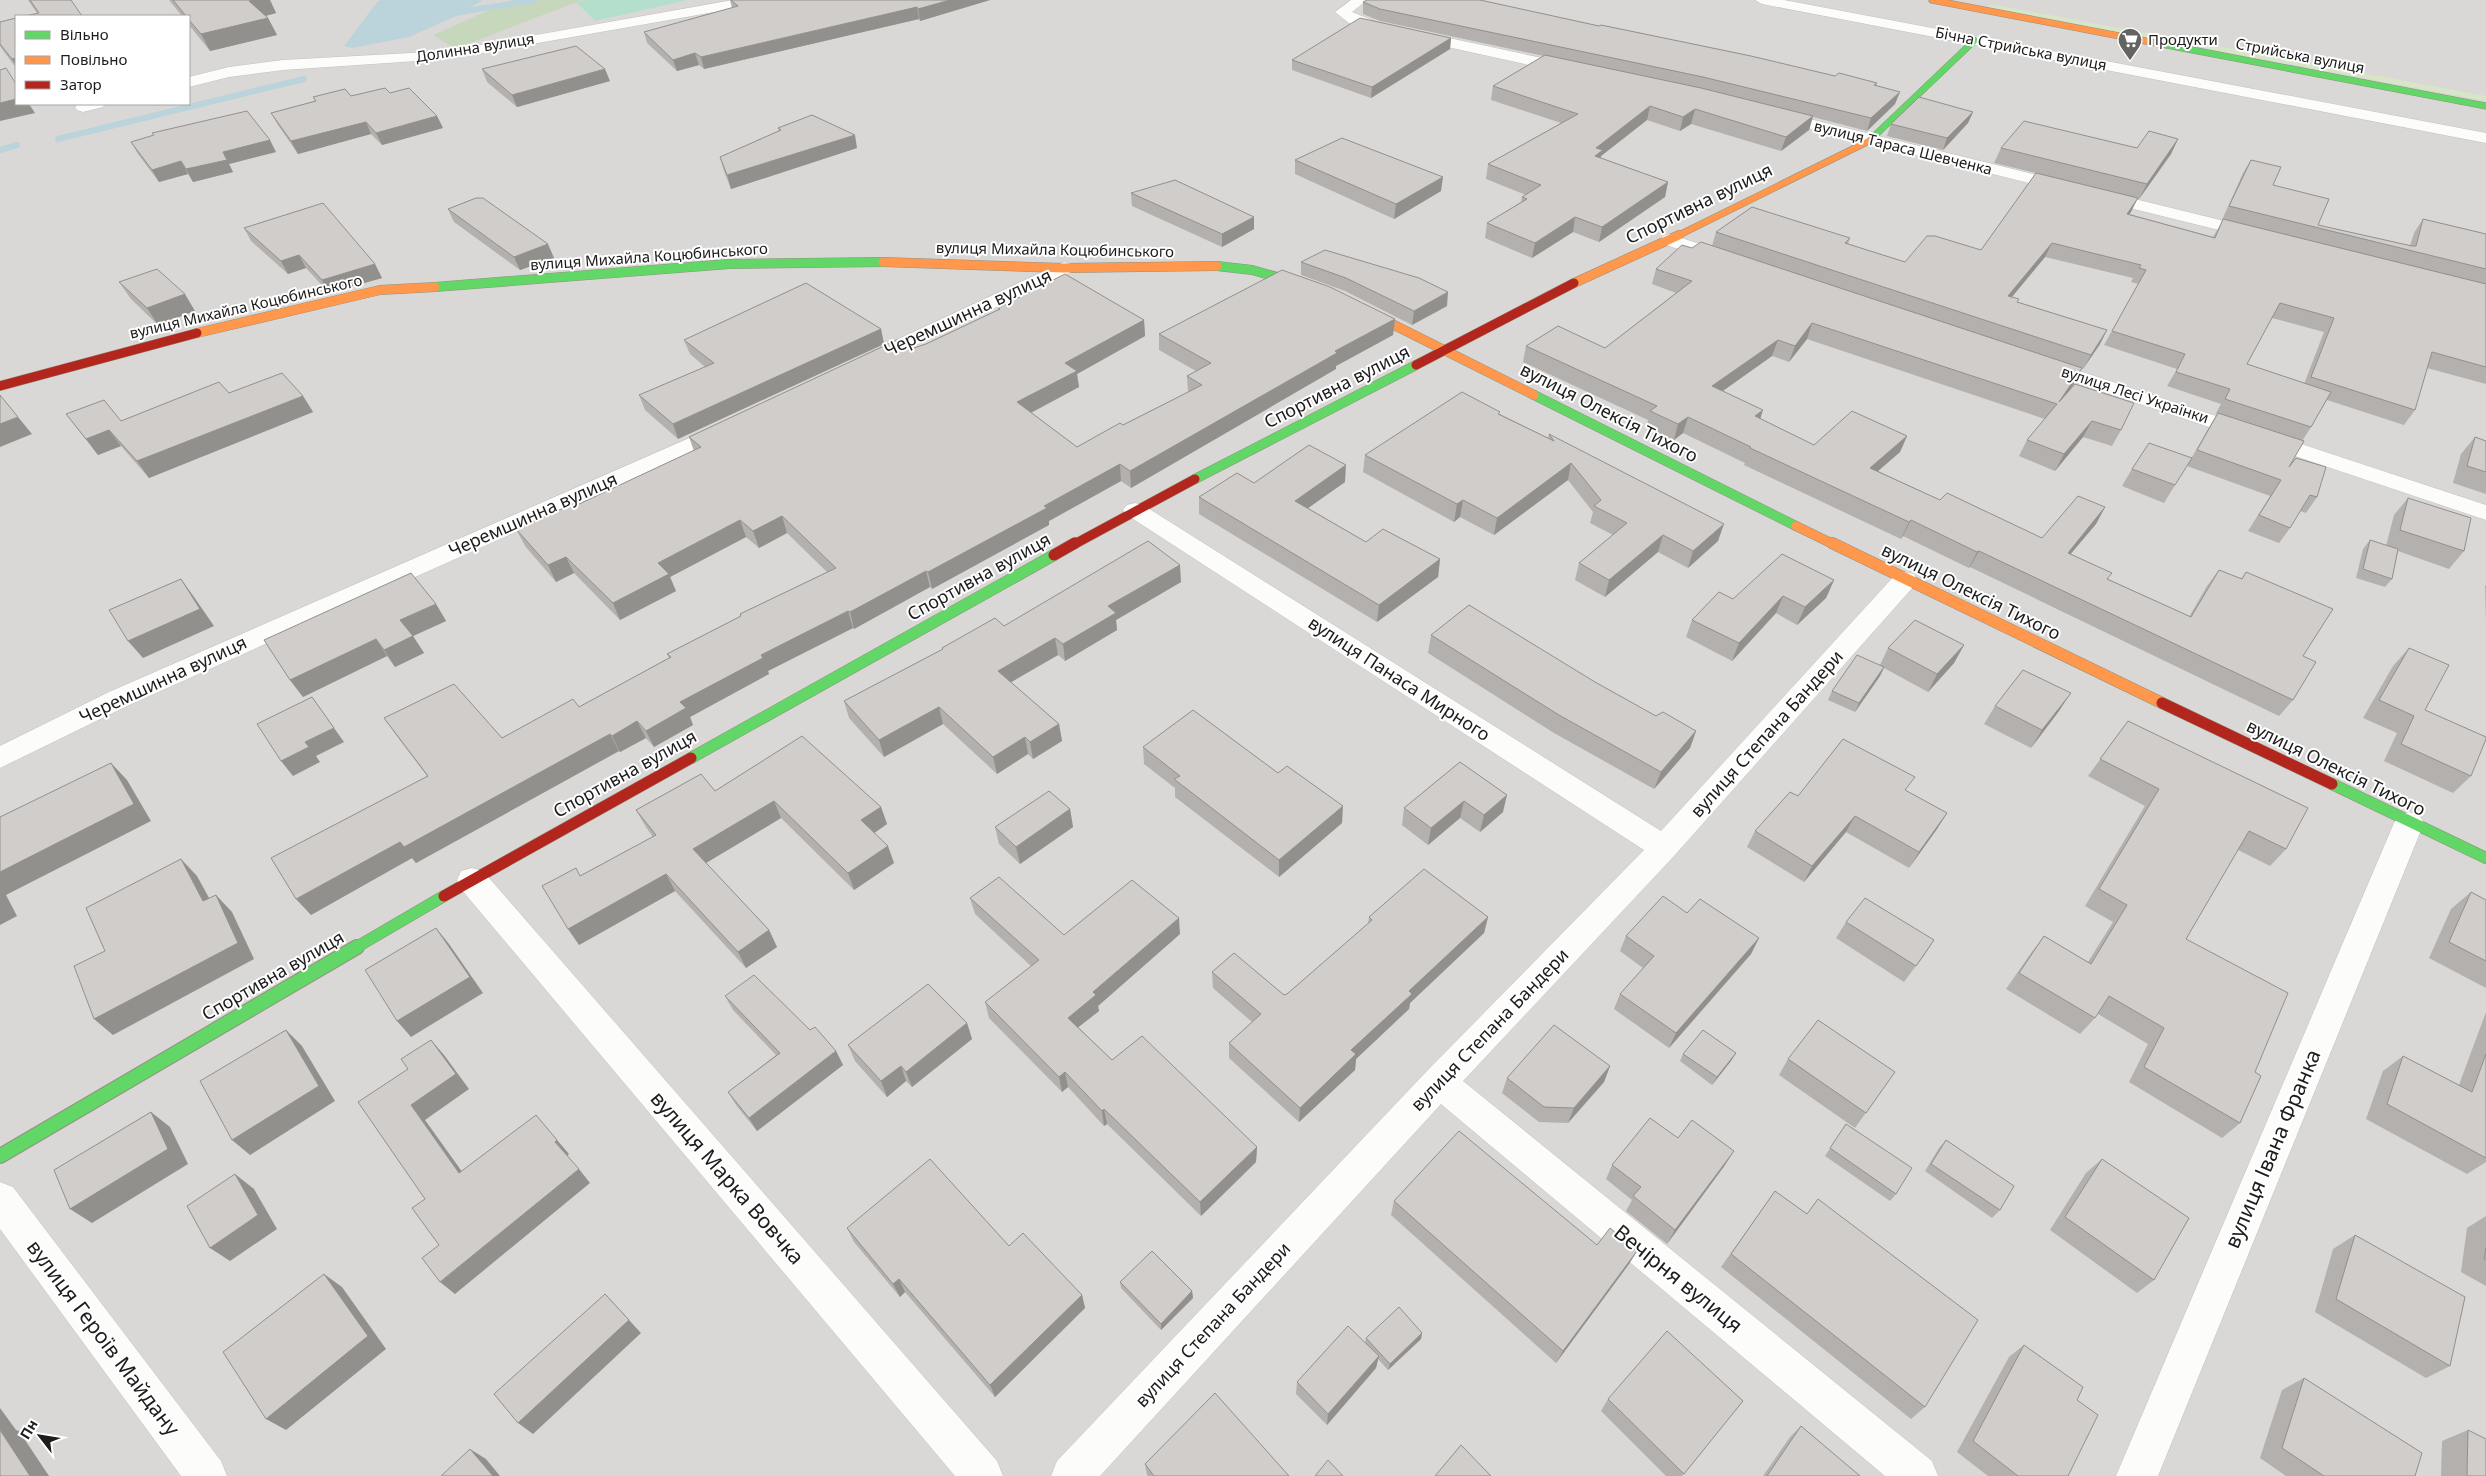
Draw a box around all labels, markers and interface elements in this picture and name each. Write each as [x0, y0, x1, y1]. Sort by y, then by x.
legend [15, 15, 190, 105]
street label: Бічна Стрийська вулиця [1934, 22, 2109, 74]
text: Вільно [60, 24, 109, 44]
supermarket icon: Продукти [2117, 27, 2143, 61]
street label: Долинна вулиця [414, 28, 536, 66]
place label: Продукти [2148, 29, 2218, 49]
street label: Стрийська вулиця [2234, 33, 2366, 77]
text: Повільно [60, 49, 127, 69]
text: Затор [60, 74, 102, 94]
street label: вулиця Тараса Шевченка [1812, 115, 1994, 179]
street label: Спортивна вулиця [1621, 157, 1776, 249]
street label: вулиця Михайла Коцюбинського [936, 237, 1174, 261]
street label: вулиця Михайла Коцюбинського [529, 238, 768, 274]
street label: Черемшинна вулиця [880, 263, 1055, 361]
street label: вулиця Михайла Коцюбинського [127, 269, 364, 343]
street label: Спортивна вулиця [1260, 339, 1414, 433]
street label: вулиця Олексія Тихого [1516, 357, 1702, 467]
street label: вулиця Лесі Українки [2059, 361, 2212, 427]
street label: Черемшинна вулиця [445, 466, 621, 562]
street label: Спортивна вулиця [902, 527, 1055, 626]
street label: вулиця Олексія Тихого [1878, 537, 2065, 645]
street label: вулиця Панаса Мирного [1304, 610, 1495, 746]
street label: Черемшинна вулиця [75, 630, 250, 728]
street label: вулиця Степана Бандери [1685, 645, 1848, 822]
street label: вулиця Олексія Тихого [2243, 713, 2430, 821]
street label: Спортивна вулиця [548, 724, 701, 823]
street label: Спортивна вулиця [197, 925, 348, 1026]
street label: вулиця Степана Бандери [1405, 943, 1573, 1116]
street label: вулиця Івана Франка [2217, 1045, 2327, 1252]
street label: вулиця Марка Вовчка [645, 1085, 811, 1270]
street label: Вечірня вулиця [1609, 1218, 1749, 1339]
street label: вулиця Героїв Майдану [21, 1234, 187, 1441]
street label: вулиця Степана Бандери [1129, 1237, 1295, 1412]
north arrow [15, 1411, 65, 1461]
text: Пн [15, 1416, 42, 1442]

